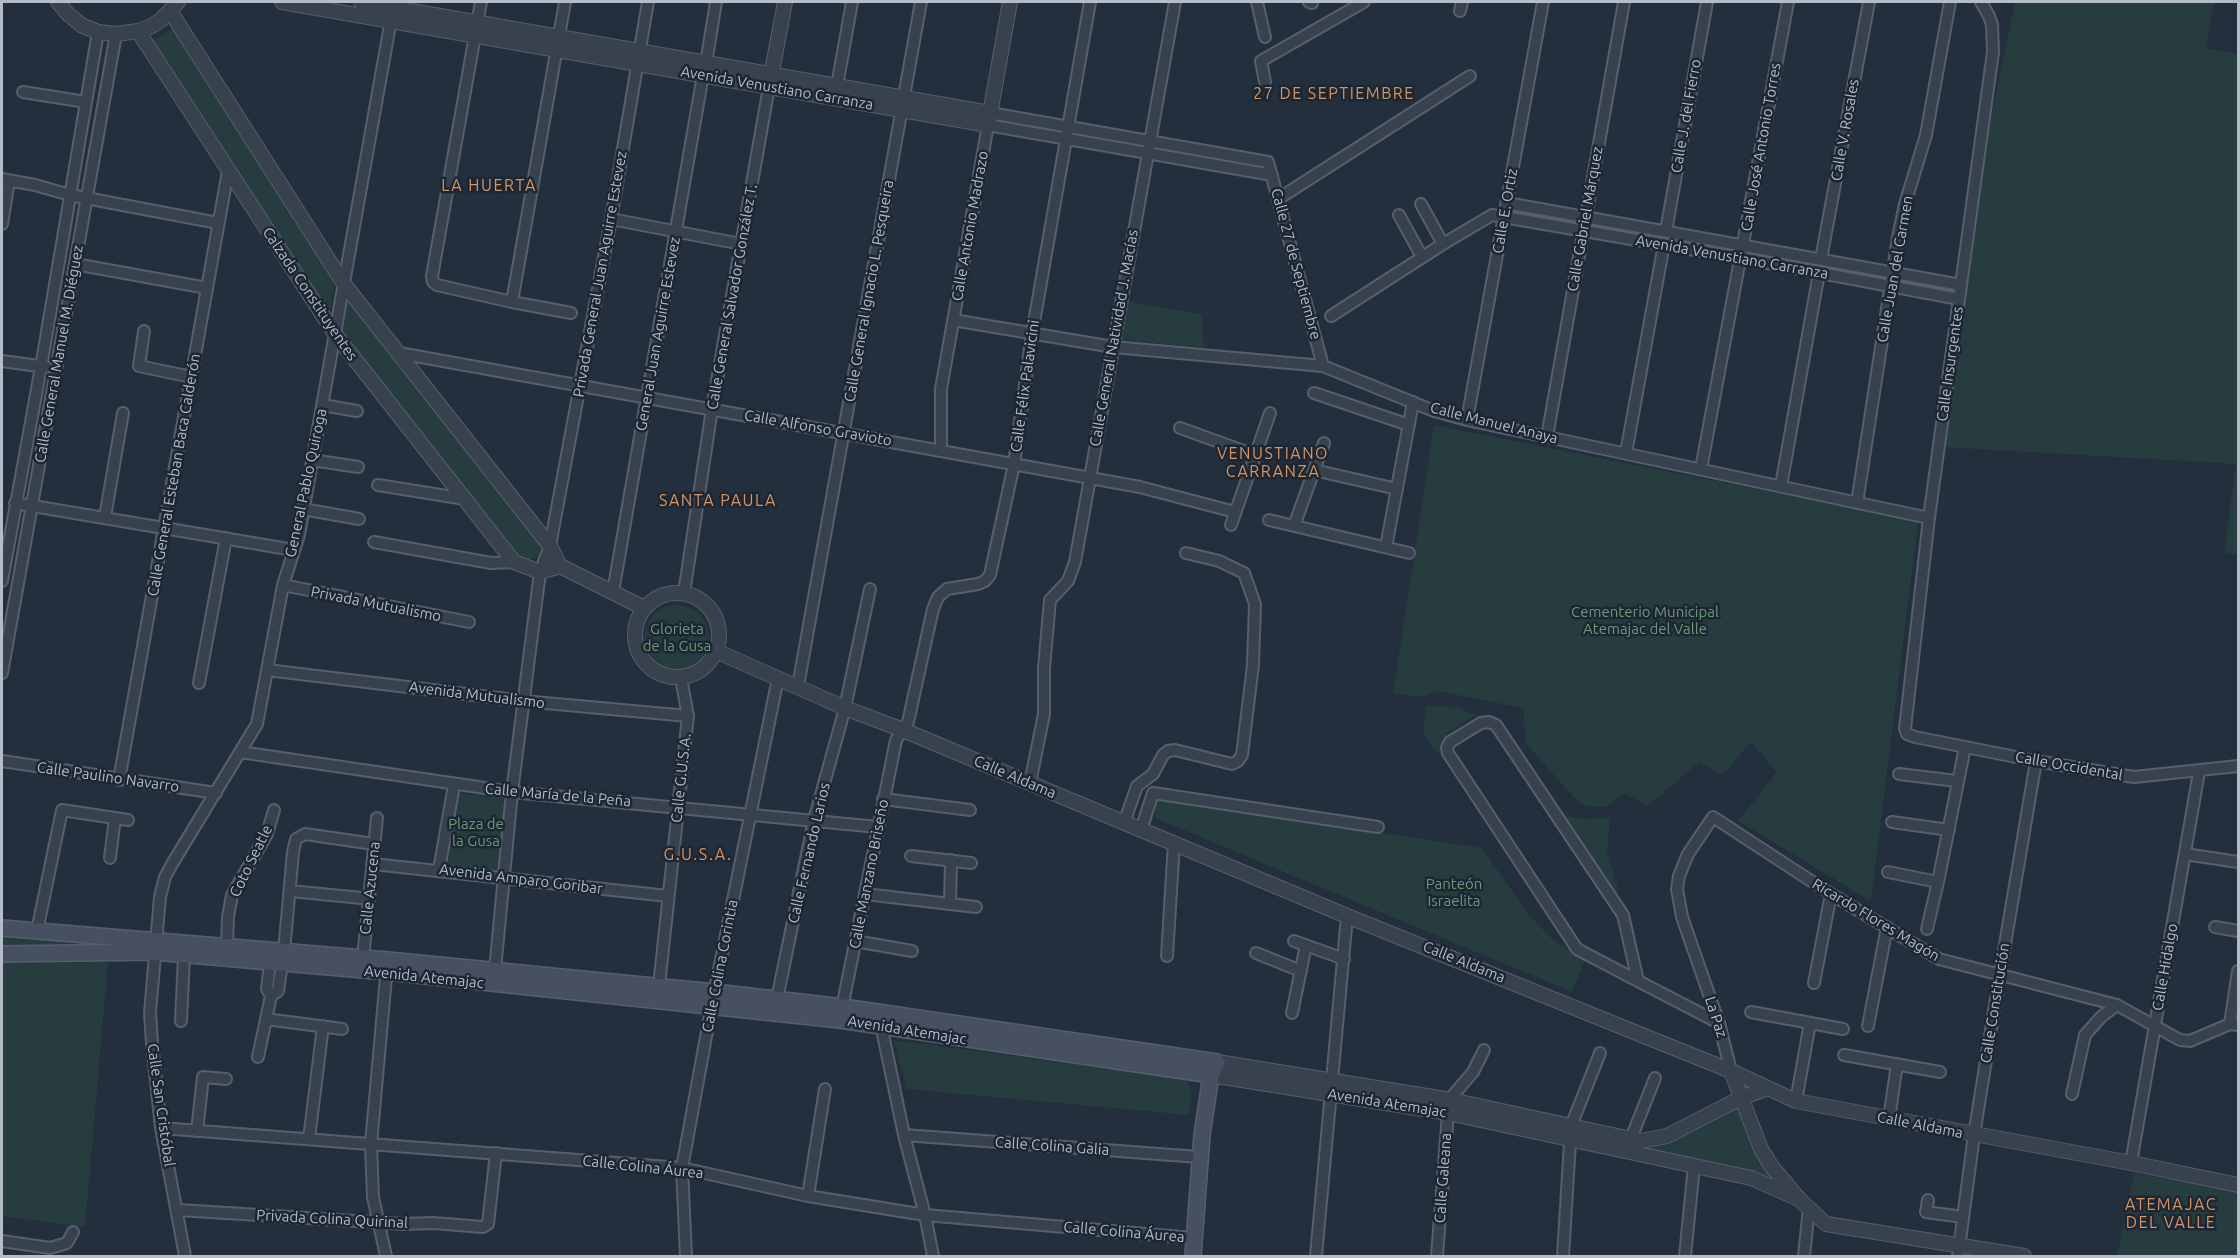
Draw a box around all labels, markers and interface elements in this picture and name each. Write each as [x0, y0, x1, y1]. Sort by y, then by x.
street label: Calle J. del Fierro [1667, 58, 1705, 174]
street label: Calle José Antonio Torres [1737, 61, 1785, 233]
street label: Avenida Venustiano Carranza [679, 62, 875, 114]
street label: Calle V. Rosales [1827, 78, 1863, 182]
district label: 27 DE SEPTIEMBRE [1253, 84, 1415, 104]
street label: Calle Gabriel Márquez [1563, 145, 1607, 293]
street label: Privada General Juan Aguirre Estevez [569, 149, 631, 399]
street label: Calle Antonio Madrazo [948, 149, 992, 303]
street label: Calle E. Ortiz [1489, 167, 1521, 255]
district label: LA HUERTA [441, 176, 537, 196]
street label: Calle General Ignacio L. Pesqueira [841, 179, 897, 403]
street label: Calle General Salvador González T. [703, 183, 761, 411]
street label: Calle 27 de Septiembre [1267, 186, 1325, 342]
street label: Calle Juan del Carmen [1873, 194, 1917, 344]
street label: Calzada Constituyentes [259, 224, 361, 364]
street label: Calle General Natividad J. Macías [1086, 228, 1142, 448]
street label: Avenida Venustiano Carranza [1634, 231, 1830, 283]
street label: General Juan Aguirre Estevez [632, 236, 684, 432]
street label: Calle General Manuel M. Diéguez [31, 244, 87, 464]
street label: Calle Insurgentes [1933, 305, 1967, 423]
street label: Calle Félix Palavicini [1007, 319, 1043, 453]
street label: Calle General Esteban Baca Calderón [144, 352, 204, 598]
street label: Calle Manuel Anaya [1428, 398, 1560, 448]
street label: Calle Alfonso Gravioto [743, 406, 893, 450]
street label: General Pablo Quiroga [281, 407, 331, 559]
district label: VENUSTIANO CARRANZA [1217, 444, 1329, 482]
district label: SANTA PAULA [659, 491, 777, 511]
street label: Privada Mutualismo [309, 582, 443, 626]
park label: Cementerio Municipal Atemajac del Valle [1571, 603, 1719, 638]
park label: Glorieta de la Gusa [643, 620, 711, 655]
street label: Avenida Mutualismo [408, 678, 546, 712]
street label: Calle G.U.S.A. [667, 732, 695, 824]
street label: Calle Occidental [2014, 748, 2124, 784]
street label: Calle Aldama [971, 752, 1059, 802]
street label: Calle Paulino Navarro [36, 758, 180, 796]
street label: Calle María de la Peña [484, 780, 632, 810]
street label: Calle Fernando Larios [784, 781, 834, 925]
street label: Calle Manzano Briseño [846, 798, 892, 950]
park label: Plaza de la Gusa [448, 815, 504, 850]
street label: Coto Seatle [226, 822, 276, 900]
street label: Calle Azucena [356, 841, 384, 935]
district label: G.U.S.A. [663, 845, 733, 865]
street label: Avenida Amparo Goribar [438, 860, 604, 898]
park label: Panteón Israelita [1426, 875, 1482, 910]
street label: Ricardo Flores Magón [1809, 875, 1943, 965]
street label: Calle Colina Corintia [698, 898, 742, 1034]
street label: Calle Hidalgo [2148, 922, 2182, 1012]
street label: Calle Aldama [1420, 937, 1508, 987]
street label: Calle Constitución [1977, 942, 2013, 1064]
street label: Avenida Atemajac [363, 962, 485, 992]
street label: La Paz [1701, 994, 1731, 1040]
street label: Avenida Atemajac [846, 1012, 968, 1048]
street label: Calle San Cristóbal [143, 1042, 179, 1168]
street label: Avenida Atemajac [1326, 1085, 1448, 1121]
street label: Calle Aldama [1875, 1108, 1965, 1142]
street label: Calle Galeana [1431, 1132, 1455, 1224]
street label: Calle Colina Galia [994, 1133, 1110, 1159]
street label: Calle Colina Áurea [582, 1152, 704, 1182]
district label: ATEMAJAC DEL VALLE [2125, 1195, 2217, 1233]
street label: Privada Colina Quirinal [256, 1206, 408, 1232]
street label: Calle Colina Áurea [1063, 1218, 1185, 1246]

